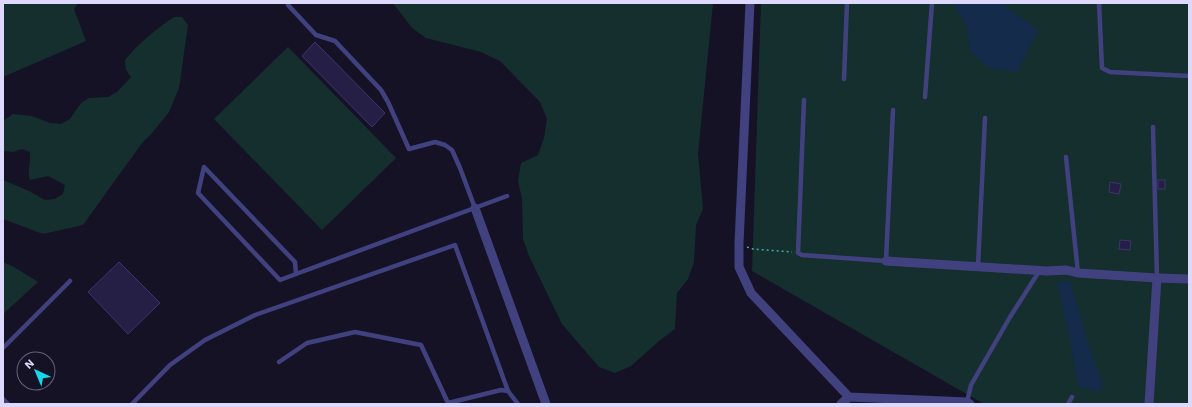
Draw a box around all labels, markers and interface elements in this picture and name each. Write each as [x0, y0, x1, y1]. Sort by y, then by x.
north arrow [16, 351, 56, 391]
text: N [22, 357, 37, 372]

